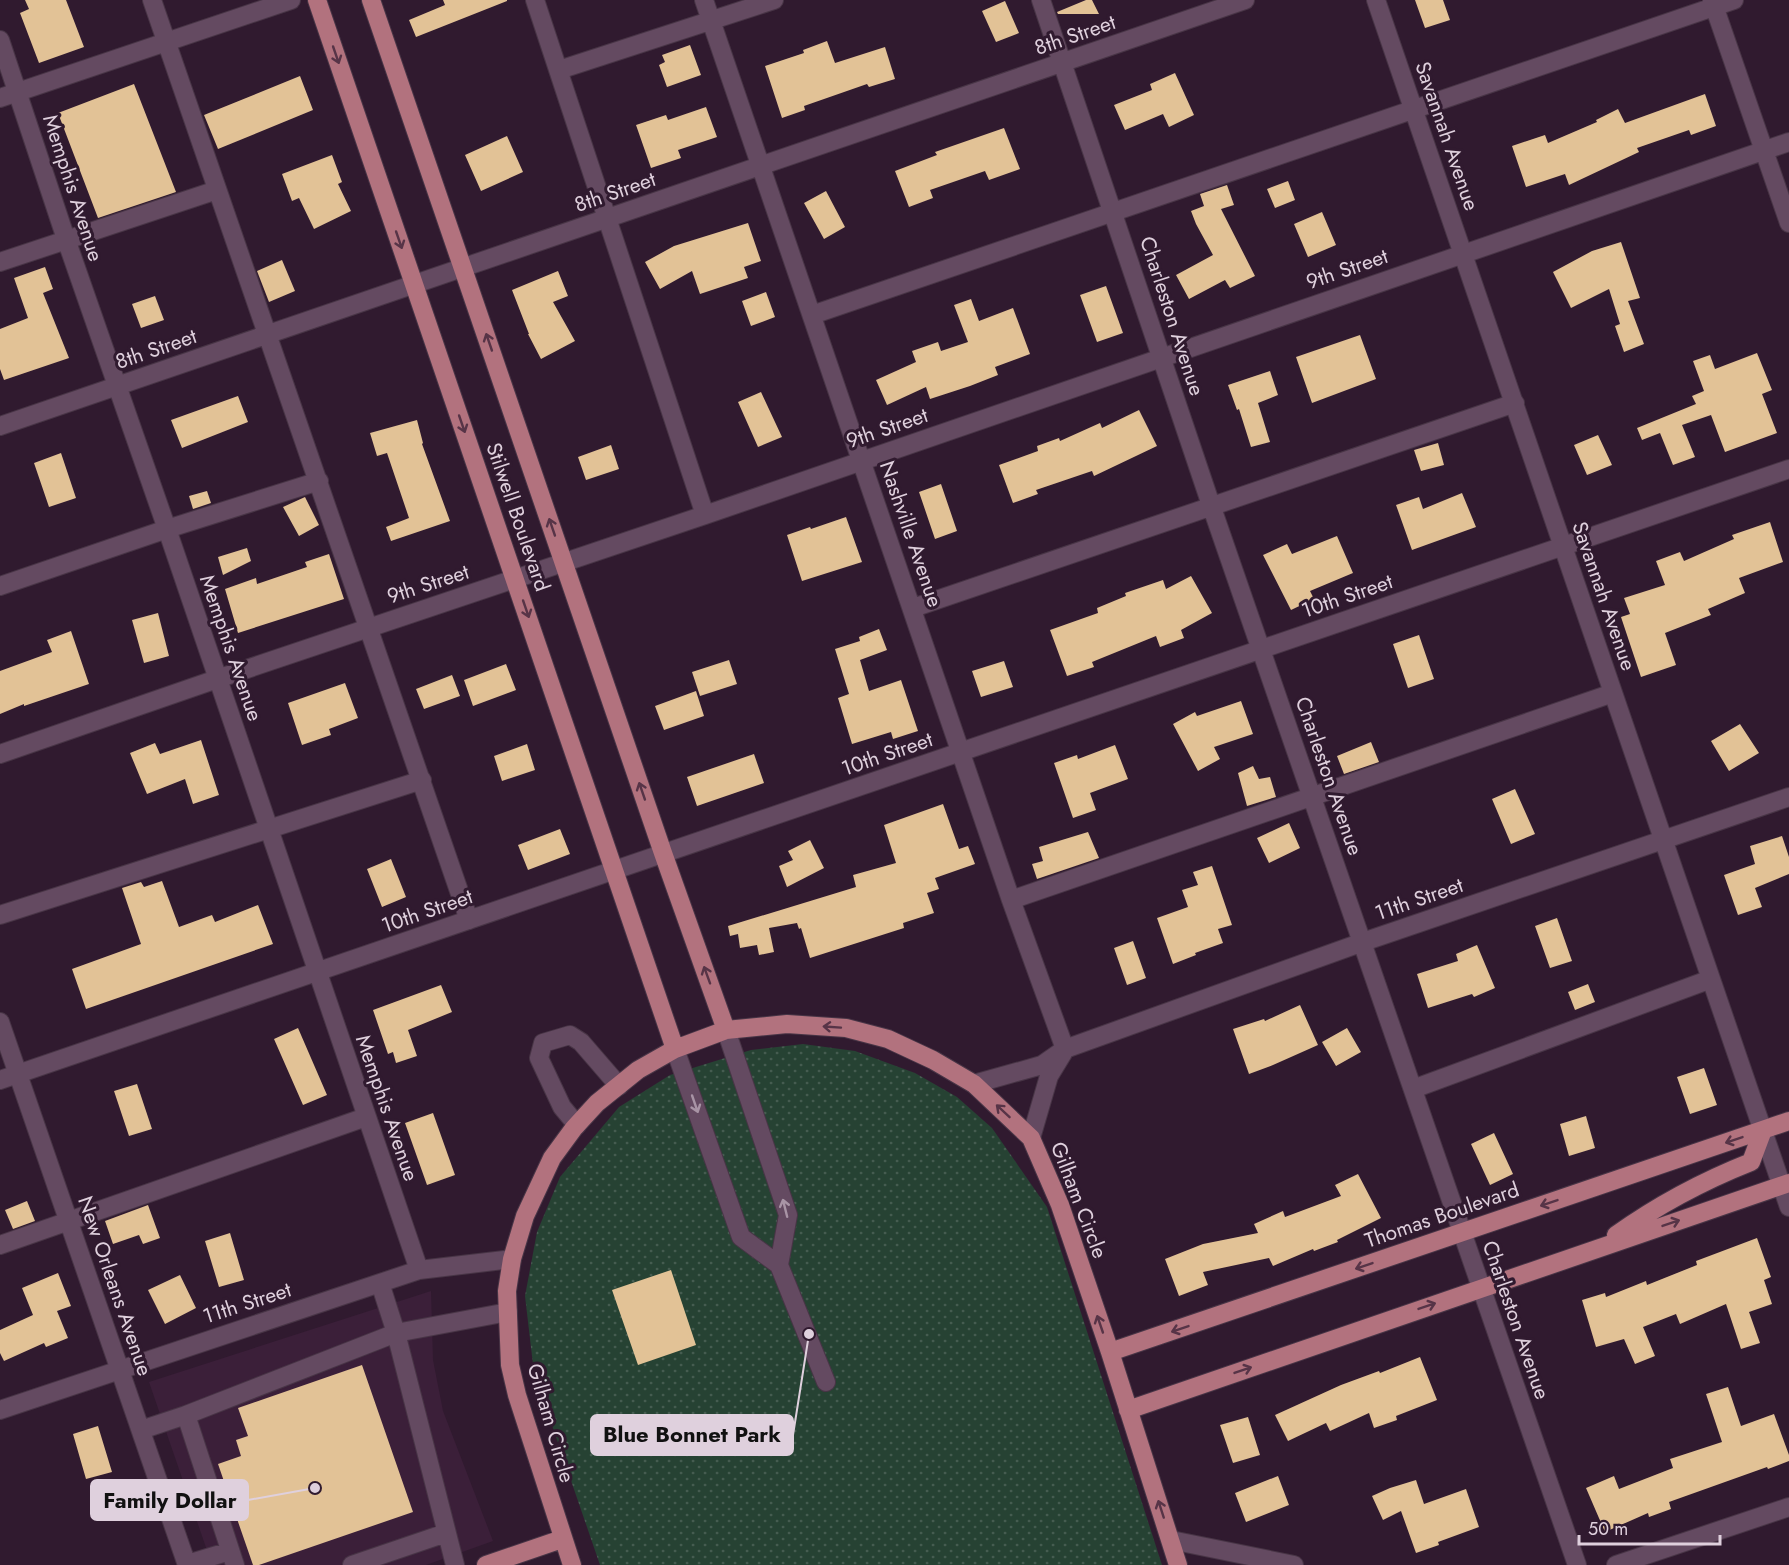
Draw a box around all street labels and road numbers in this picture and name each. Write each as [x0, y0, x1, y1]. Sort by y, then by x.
street label: 8th Street [1030, 7, 1120, 63]
street label: Savannah Avenue [1407, 57, 1487, 215]
street label: Memphis Avenue [35, 111, 111, 265]
street label: 8th Street [570, 164, 660, 220]
street label: Charleston Avenue [1132, 232, 1212, 400]
street label: 9th Street [1302, 241, 1392, 297]
street label: 8th Street [111, 321, 201, 377]
street label: 9th Street [842, 400, 932, 456]
street label: Stilwell Boulevard [478, 439, 558, 595]
street label: Nashville Avenue [872, 457, 950, 611]
street label: Savannah Avenue [1564, 517, 1644, 675]
street label: 9th Street [383, 557, 473, 611]
street label: 10th Street [1297, 566, 1397, 626]
street label: Memphis Avenue [192, 571, 270, 725]
street label: Charleston Avenue [1288, 693, 1370, 860]
street label: 10th Street [837, 724, 937, 784]
street label: 11th Street [1371, 870, 1467, 928]
street label: 10th Street [377, 881, 477, 941]
street label: Memphis Avenue [348, 1031, 426, 1185]
street label: Gilham Circle [1043, 1137, 1115, 1263]
street label: Thomas Boulevard [1361, 1175, 1523, 1255]
street label: New Orleans Avenue [70, 1192, 160, 1380]
street label: Charleston Avenue [1475, 1237, 1557, 1404]
street label: 11th Street [199, 1275, 295, 1331]
street label: Gilham Circle [520, 1360, 582, 1486]

